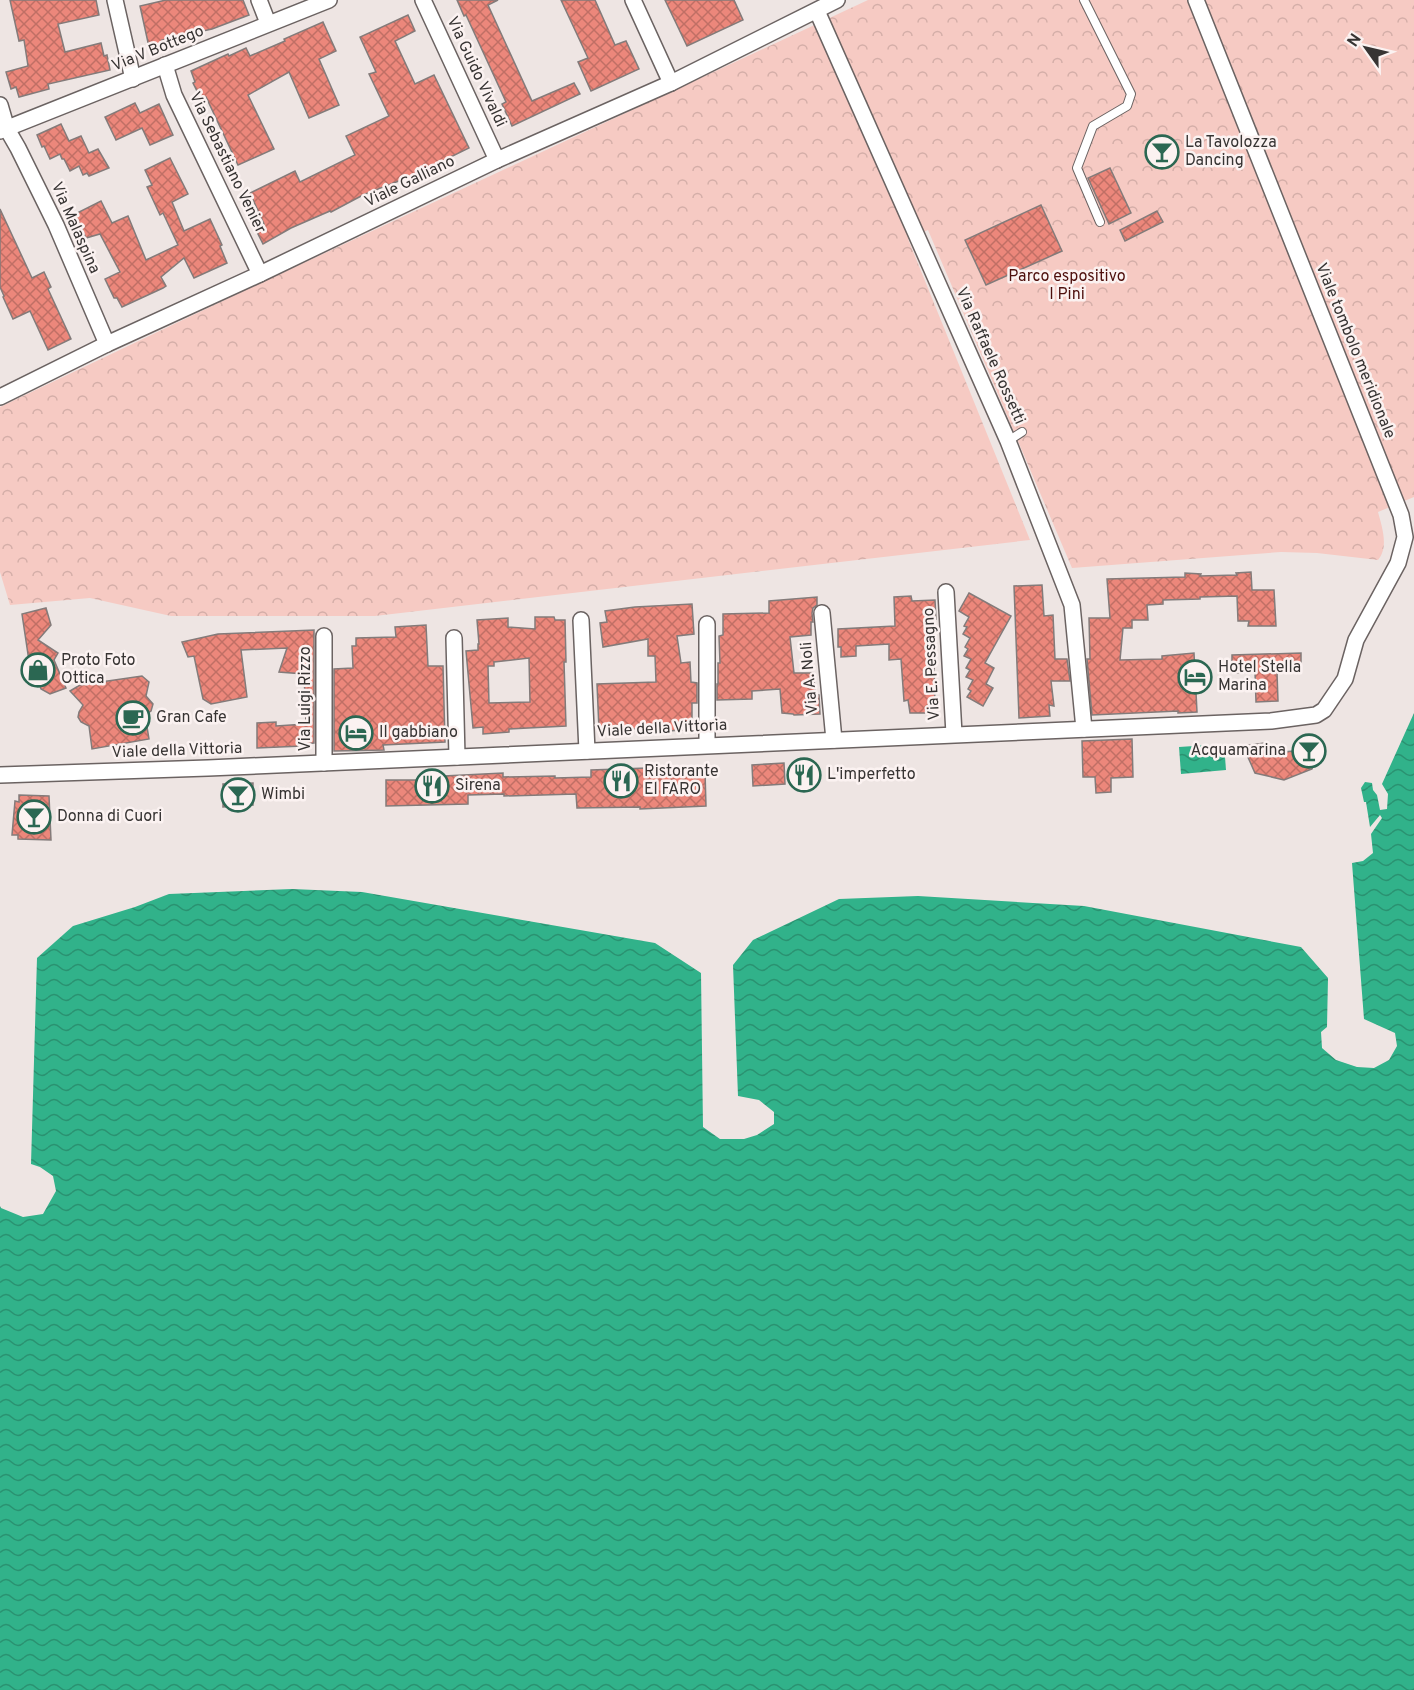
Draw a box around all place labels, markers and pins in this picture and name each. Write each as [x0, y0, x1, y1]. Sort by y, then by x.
place label: La Tavolozza Dancing [1185, 133, 1277, 171]
bar icon: La Tavolozza Dancing [1144, 134, 1180, 170]
place label: Proto Foto Ottica [61, 651, 136, 689]
shop icon: Proto Foto Ottica [20, 652, 56, 688]
place label: Hotel Stella Marina [1218, 658, 1301, 696]
hotel icon: Hotel Stella Marina [1177, 659, 1213, 695]
cafe icon: Gran Cafe [115, 700, 151, 736]
place label: Gran Cafe [156, 708, 227, 728]
hotel icon: Il gabbiano [338, 715, 374, 751]
place label: Il gabbiano [379, 723, 458, 743]
bar icon: Acquamarina [1291, 733, 1327, 769]
place label: Acquamarina [1190, 741, 1286, 761]
restaurant icon: L'imperfetto [786, 757, 822, 793]
place label: Ristorante El FARO [644, 762, 719, 800]
restaurant icon: Ristorante El FARO [603, 763, 639, 799]
place label: L'imperfetto [827, 765, 916, 785]
restaurant icon: Sirena [414, 768, 450, 804]
place label: Sirena [455, 776, 501, 796]
bar icon: Wimbi [220, 777, 256, 813]
place label: Wimbi [261, 785, 305, 805]
bar icon: Donna di Cuori [16, 799, 52, 835]
place label: Donna di Cuori [57, 807, 162, 827]

